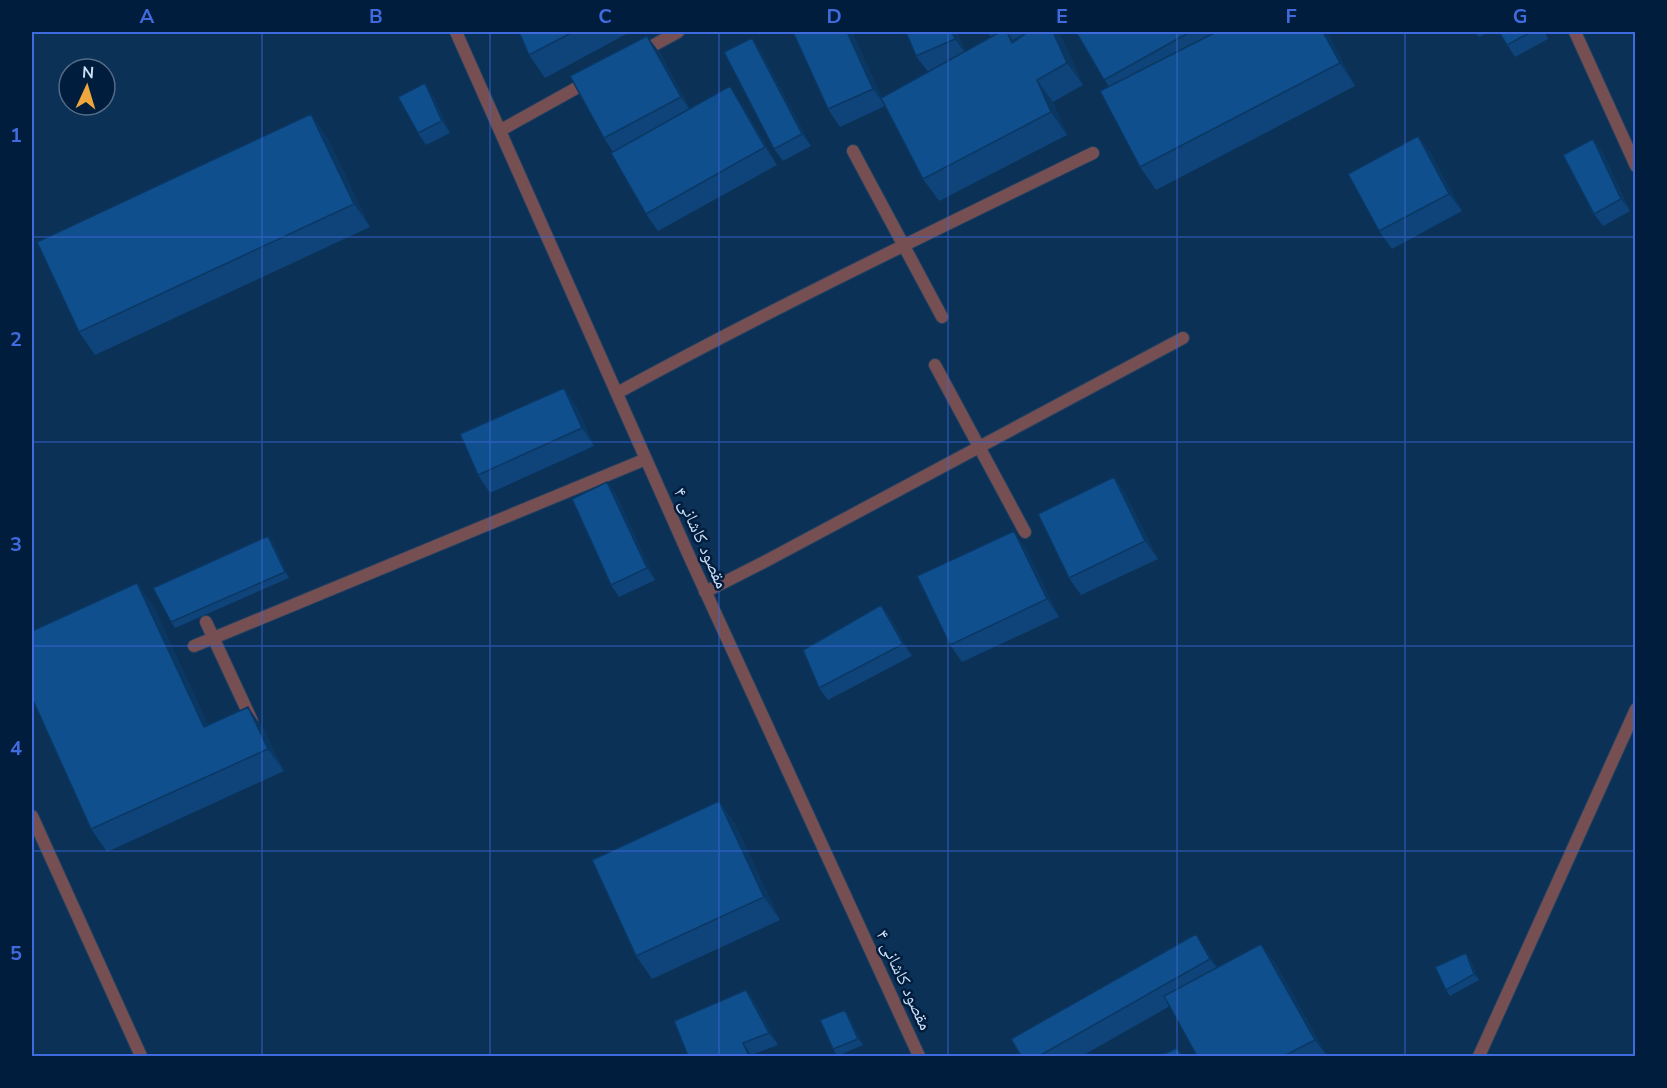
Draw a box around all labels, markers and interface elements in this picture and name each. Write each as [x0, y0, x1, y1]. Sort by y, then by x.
text: A [140, 3, 155, 30]
text: B [369, 3, 383, 30]
text: C [598, 3, 612, 30]
text: D [826, 3, 842, 30]
text: E [1056, 3, 1068, 30]
text: F [1285, 3, 1297, 30]
text: G [1513, 3, 1527, 30]
north arrow [57, 57, 117, 117]
text: N [81, 62, 95, 84]
text: 1 [10, 122, 22, 149]
text: 2 [10, 326, 22, 353]
street label: مقصود کاشانی ۴ [668, 484, 734, 592]
text: 3 [10, 531, 22, 558]
text: 4 [10, 735, 22, 762]
street label: مقصود کاشانی ۴ [870, 926, 938, 1034]
text: 5 [10, 940, 22, 967]

